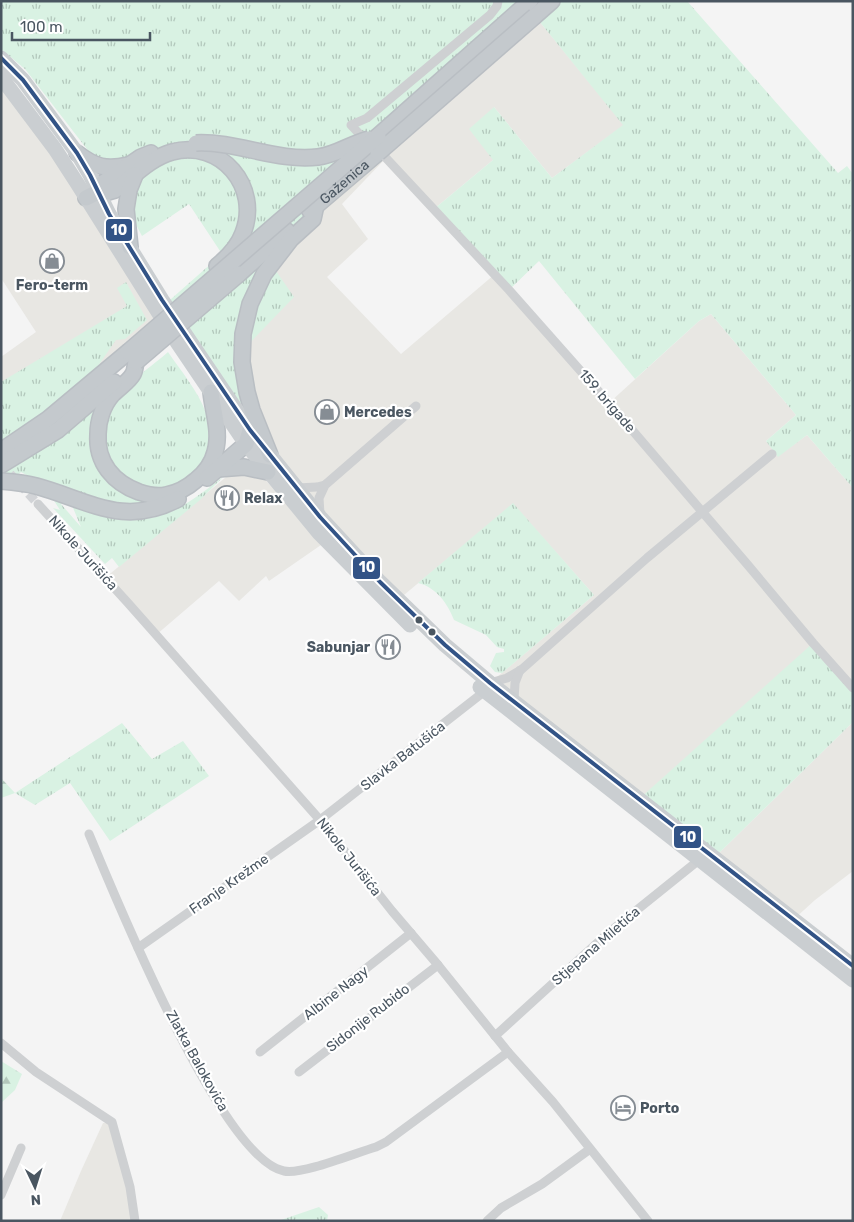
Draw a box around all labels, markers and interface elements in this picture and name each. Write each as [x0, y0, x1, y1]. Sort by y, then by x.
scale bar [12, 10, 150, 42]
text: 100 m [20, 18, 62, 36]
street label: Gaženica [316, 156, 372, 208]
line badge: 10 [105, 218, 133, 242]
text: 10 [111, 222, 127, 239]
shop icon: Fero-term [39, 248, 65, 274]
place label: Fero-term [16, 277, 88, 294]
street label: 159. brigade [575, 366, 639, 436]
shop icon: Mercedes [314, 399, 340, 425]
place label: Mercedes [344, 404, 412, 421]
restaurant icon: Relax [214, 485, 240, 511]
place label: Relax [244, 490, 283, 507]
street label: Nikole Jurišića [45, 512, 121, 594]
line badge: 10 [352, 556, 381, 580]
text: 10 [359, 559, 375, 576]
unlabelled marker [414, 615, 424, 625]
unlabelled marker [427, 627, 437, 637]
restaurant icon: Sabunjar [375, 634, 401, 660]
place label: Sabunjar [307, 639, 371, 656]
street label: Slavka Batušića [357, 718, 449, 794]
street label: Nikole Jurišića [313, 814, 385, 900]
line badge: 10 [673, 825, 702, 849]
text: 10 [680, 829, 696, 846]
street label: Franje Krežme [186, 850, 272, 918]
street label: Stjepana Miletića [548, 903, 644, 989]
street label: Albine Nagy [300, 962, 372, 1024]
street label: Sidonije Rubido [323, 980, 413, 1056]
street label: Zlatka Balokovića [162, 1007, 232, 1115]
hotel icon: Porto [610, 1095, 636, 1121]
place label: Porto [640, 1100, 679, 1117]
north arrow [10, 1162, 60, 1212]
text: N [30, 1191, 41, 1208]

